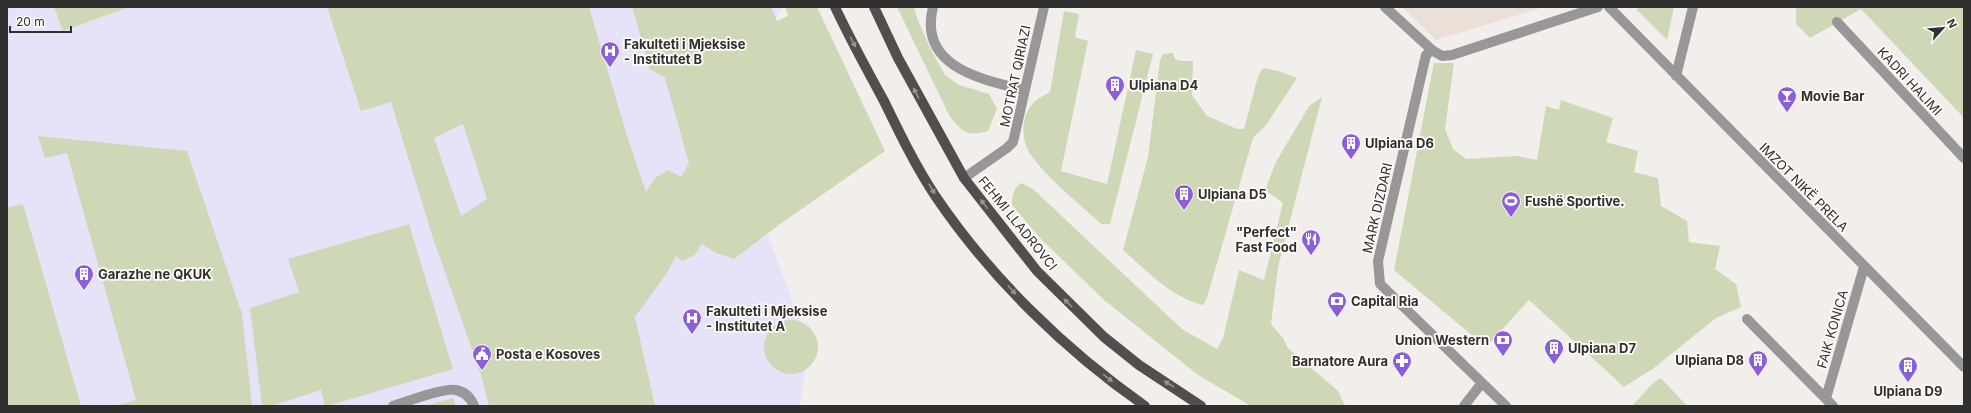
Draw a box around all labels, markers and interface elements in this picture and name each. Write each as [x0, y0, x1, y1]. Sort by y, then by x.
scale bar [10, 8, 71, 34]
north arrow [1923, 8, 1963, 48]
text: 20 m [16, 14, 45, 29]
text: N [1944, 17, 1960, 30]
street label: MOTRAT QIRIAZI [996, 24, 1034, 128]
place label: Fakulteti i Mjeksise - Institutet B [624, 36, 746, 67]
one-way arrow [850, 36, 856, 48]
hospital icon: Fakulteti i Mjeksise - Institutet B [599, 40, 621, 68]
street label: KADRI HALIMI [1874, 44, 1946, 118]
building icon: Ulpiana D4 [1104, 74, 1126, 102]
place label: Ulpiana D4 [1129, 77, 1198, 93]
bar icon: Movie Bar [1776, 85, 1798, 113]
one-way arrow [913, 87, 920, 99]
place label: Movie Bar [1801, 88, 1865, 104]
building icon: Ulpiana D6 [1340, 132, 1362, 160]
place label: Ulpiana D6 [1365, 135, 1434, 151]
street label: IMZOT NIKË PRELA [1756, 139, 1852, 235]
street label: MARK DIZDARI [1359, 161, 1395, 255]
street label: FEHMI LLADROVCI [975, 173, 1061, 273]
one-way arrow [928, 183, 935, 195]
building icon: Ulpiana D5 [1173, 183, 1195, 211]
place label: Ulpiana D5 [1198, 186, 1267, 202]
sports icon: Fushë Sportive. [1500, 190, 1522, 218]
place label: Fushë Sportive. [1525, 193, 1625, 209]
one-way arrow [979, 198, 988, 209]
place label: "Perfect" Fast Food [1236, 224, 1297, 255]
restaurant icon: "Perfect" Fast Food [1300, 228, 1322, 256]
building icon: Garazhe ne QKUK [73, 263, 95, 291]
place label: Garazhe ne QKUK [98, 266, 212, 282]
one-way arrow [1008, 285, 1017, 296]
street label: FAIK KONICA [1813, 288, 1851, 370]
bank icon: Capital Ria [1326, 290, 1348, 318]
place label: Capital Ria [1351, 293, 1418, 309]
one-way arrow [1063, 298, 1073, 308]
place label: Fakulteti i Mjeksise - Institutet A [706, 303, 828, 334]
hospital icon: Fakulteti i Mjeksise - Institutet A [681, 307, 703, 335]
bank icon: Union Western [1492, 329, 1514, 357]
place label: Union Western [1395, 332, 1489, 348]
building icon: Ulpiana D7 [1543, 337, 1565, 365]
place label: Ulpiana D7 [1568, 340, 1636, 356]
public building icon: Posta e Kosoves [471, 343, 493, 371]
place label: Posta e Kosoves [496, 346, 600, 362]
building icon: Ulpiana D8 [1747, 349, 1769, 377]
pharmacy icon: Barnatore Aura [1391, 350, 1413, 378]
place label: Ulpiana D8 [1675, 352, 1744, 368]
place label: Barnatore Aura [1292, 353, 1388, 369]
building icon: Ulpiana D9 [1897, 355, 1919, 383]
one-way arrow [1103, 374, 1113, 382]
one-way arrow [1164, 380, 1174, 388]
place label: Ulpiana D9 [1874, 383, 1942, 399]

